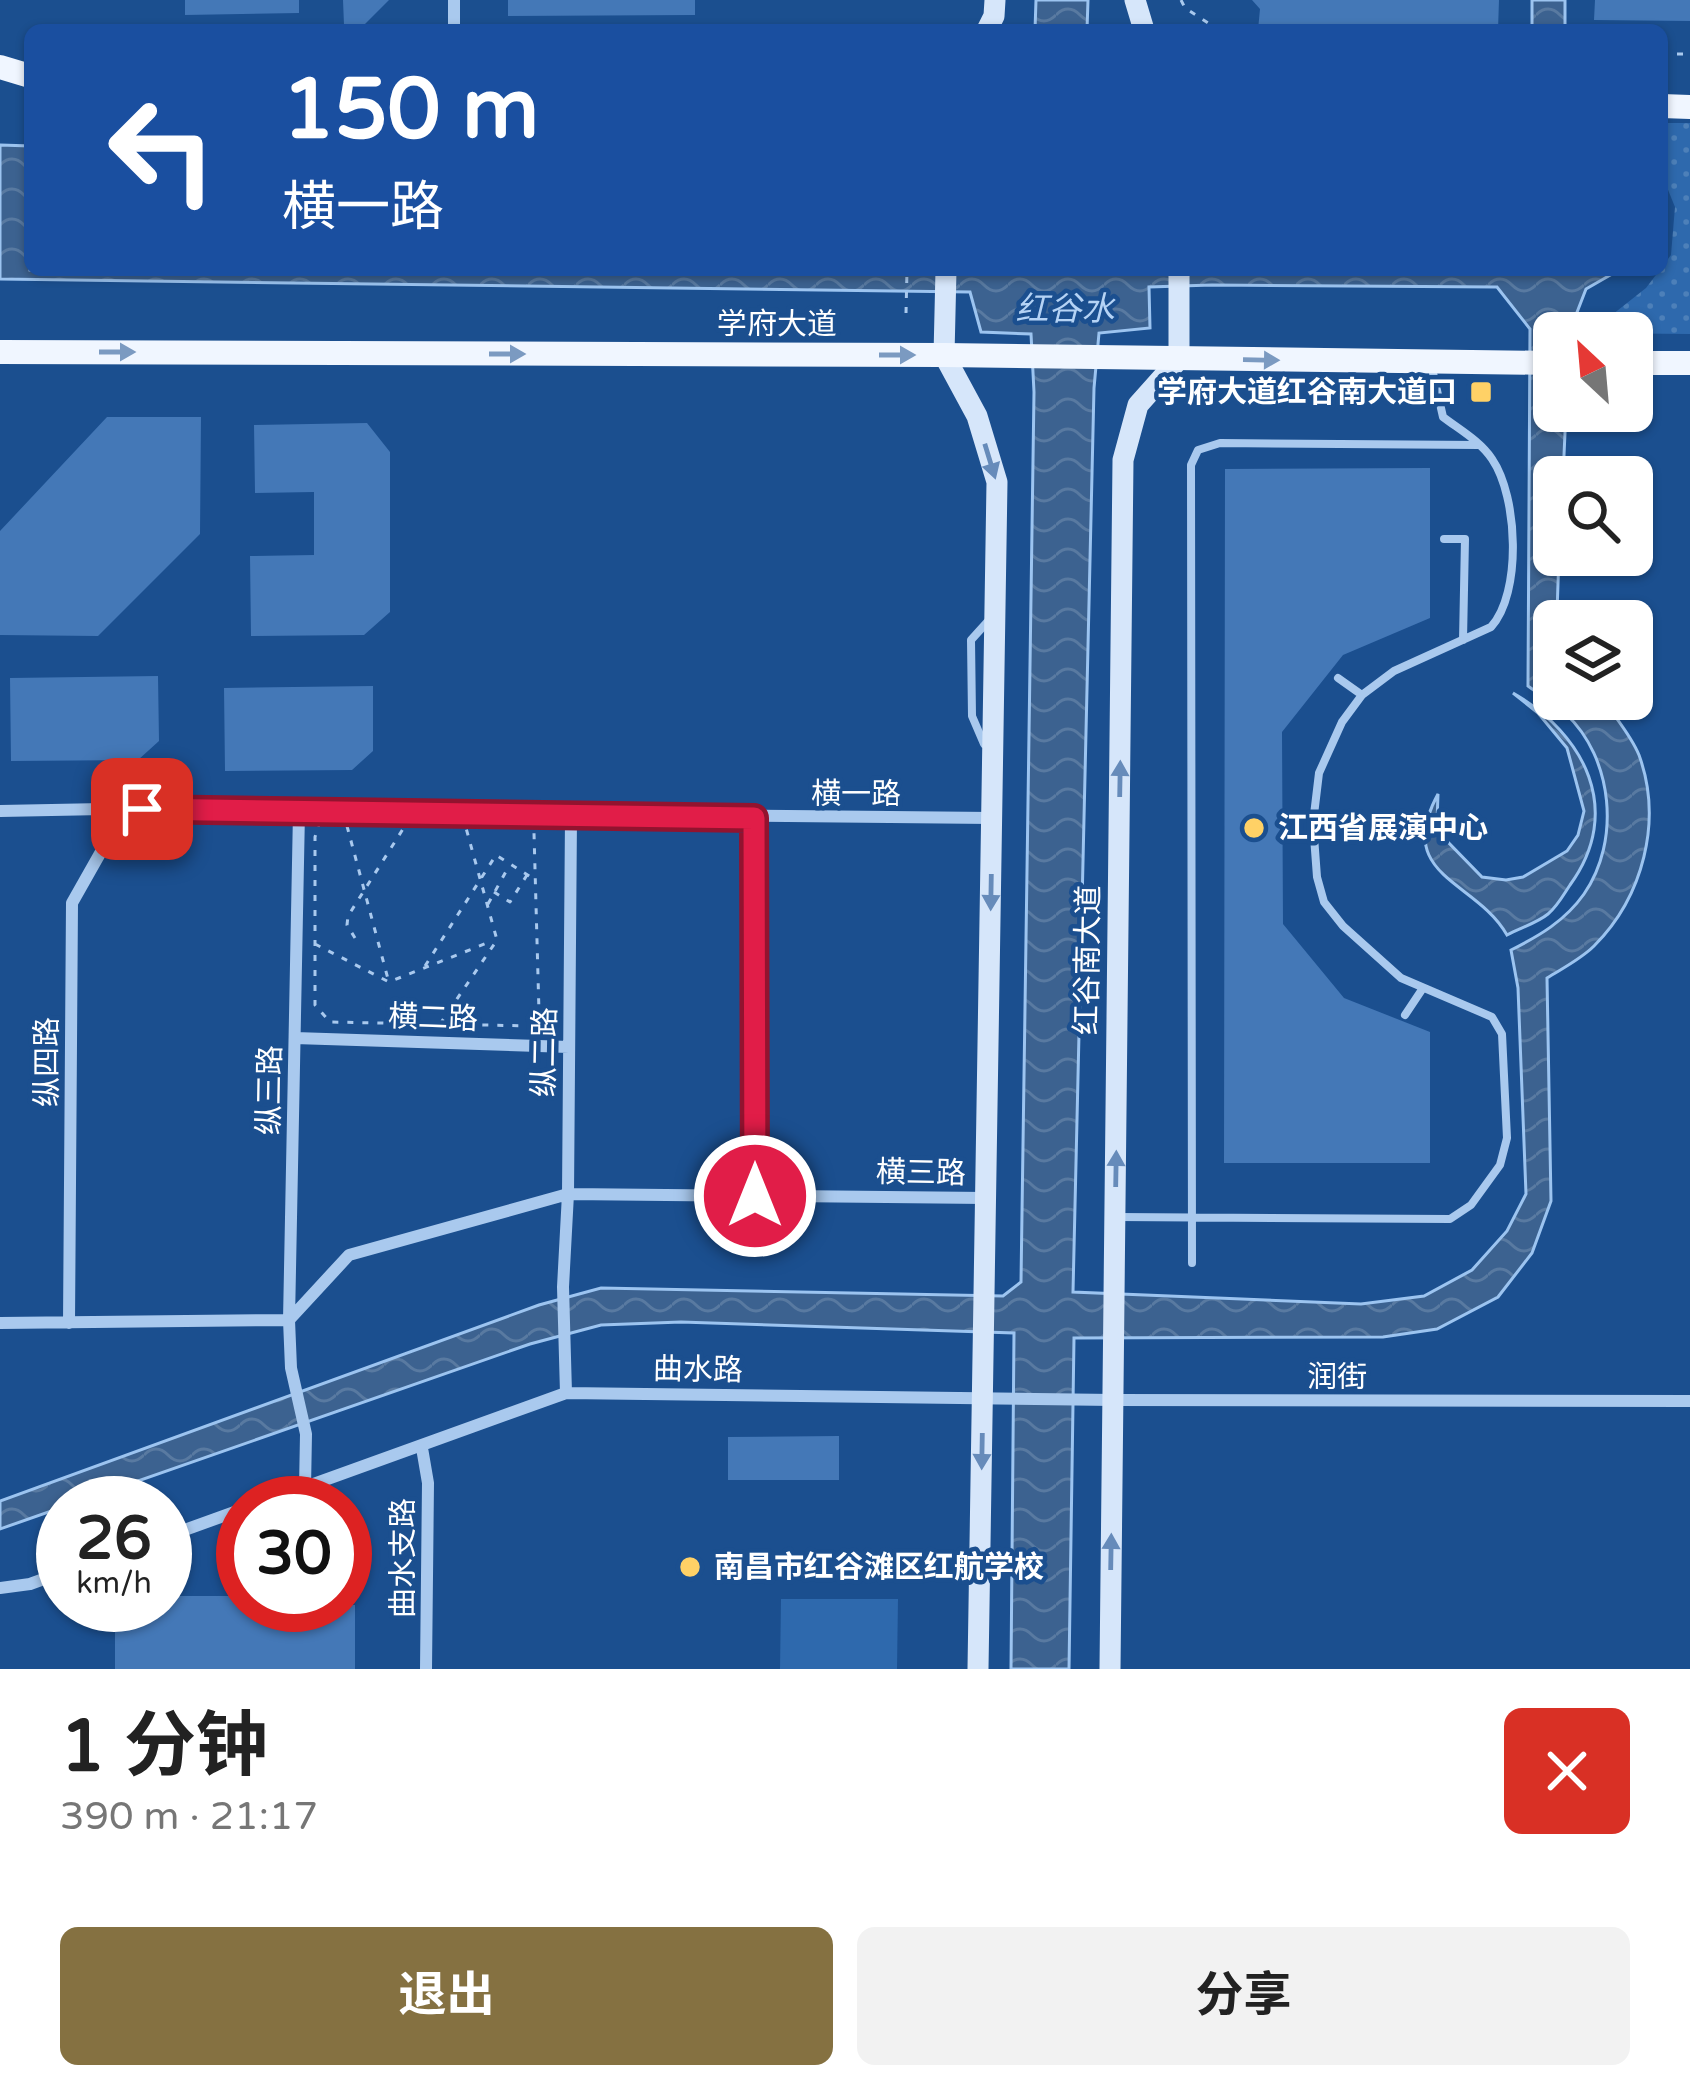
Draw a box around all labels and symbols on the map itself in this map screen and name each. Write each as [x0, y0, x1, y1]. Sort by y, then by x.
water label: 红谷水 [1016, 290, 1117, 329]
street label: 学府大道 [717, 306, 837, 343]
north arrow [1533, 312, 1653, 432]
one-way arrow [99, 342, 137, 362]
one-way arrow [489, 344, 527, 364]
one-way arrow [879, 345, 917, 365]
one-way arrow [1243, 350, 1281, 369]
place label: 学府大道红谷南大道口 [1157, 374, 1457, 411]
marker: 学府大道红谷南大道口 [1468, 379, 1494, 405]
one-way arrow [982, 443, 1000, 480]
pin [91, 758, 193, 860]
one-way arrow [1110, 759, 1130, 797]
street label: 横一路 [811, 776, 901, 813]
place label: 江西省展演中心 [1278, 810, 1488, 847]
marker: 江西省展演中心 [1241, 815, 1267, 841]
one-way arrow [981, 874, 1000, 912]
street label: 红谷南大道 [1068, 885, 1108, 1035]
street label: 横二路 [387, 998, 479, 1038]
street label: 纵二路 [526, 1007, 564, 1097]
street label: 纵四路 [29, 1017, 66, 1107]
street label: 纵三路 [251, 1045, 289, 1135]
position arrow [692, 1133, 818, 1259]
one-way arrow [1106, 1149, 1126, 1187]
street label: 横三路 [876, 1154, 966, 1192]
street label: 曲水路 [653, 1351, 743, 1389]
street label: 润街 [1307, 1359, 1367, 1396]
one-way arrow [973, 1433, 992, 1471]
speed limit sign: 30 [216, 1476, 372, 1632]
street label: 曲水支路 [385, 1498, 422, 1618]
one-way arrow [1101, 1532, 1121, 1570]
place label: 南昌市红谷滩区红航学校 [714, 1549, 1044, 1586]
marker: 南昌市红谷滩区红航学校 [677, 1554, 703, 1580]

